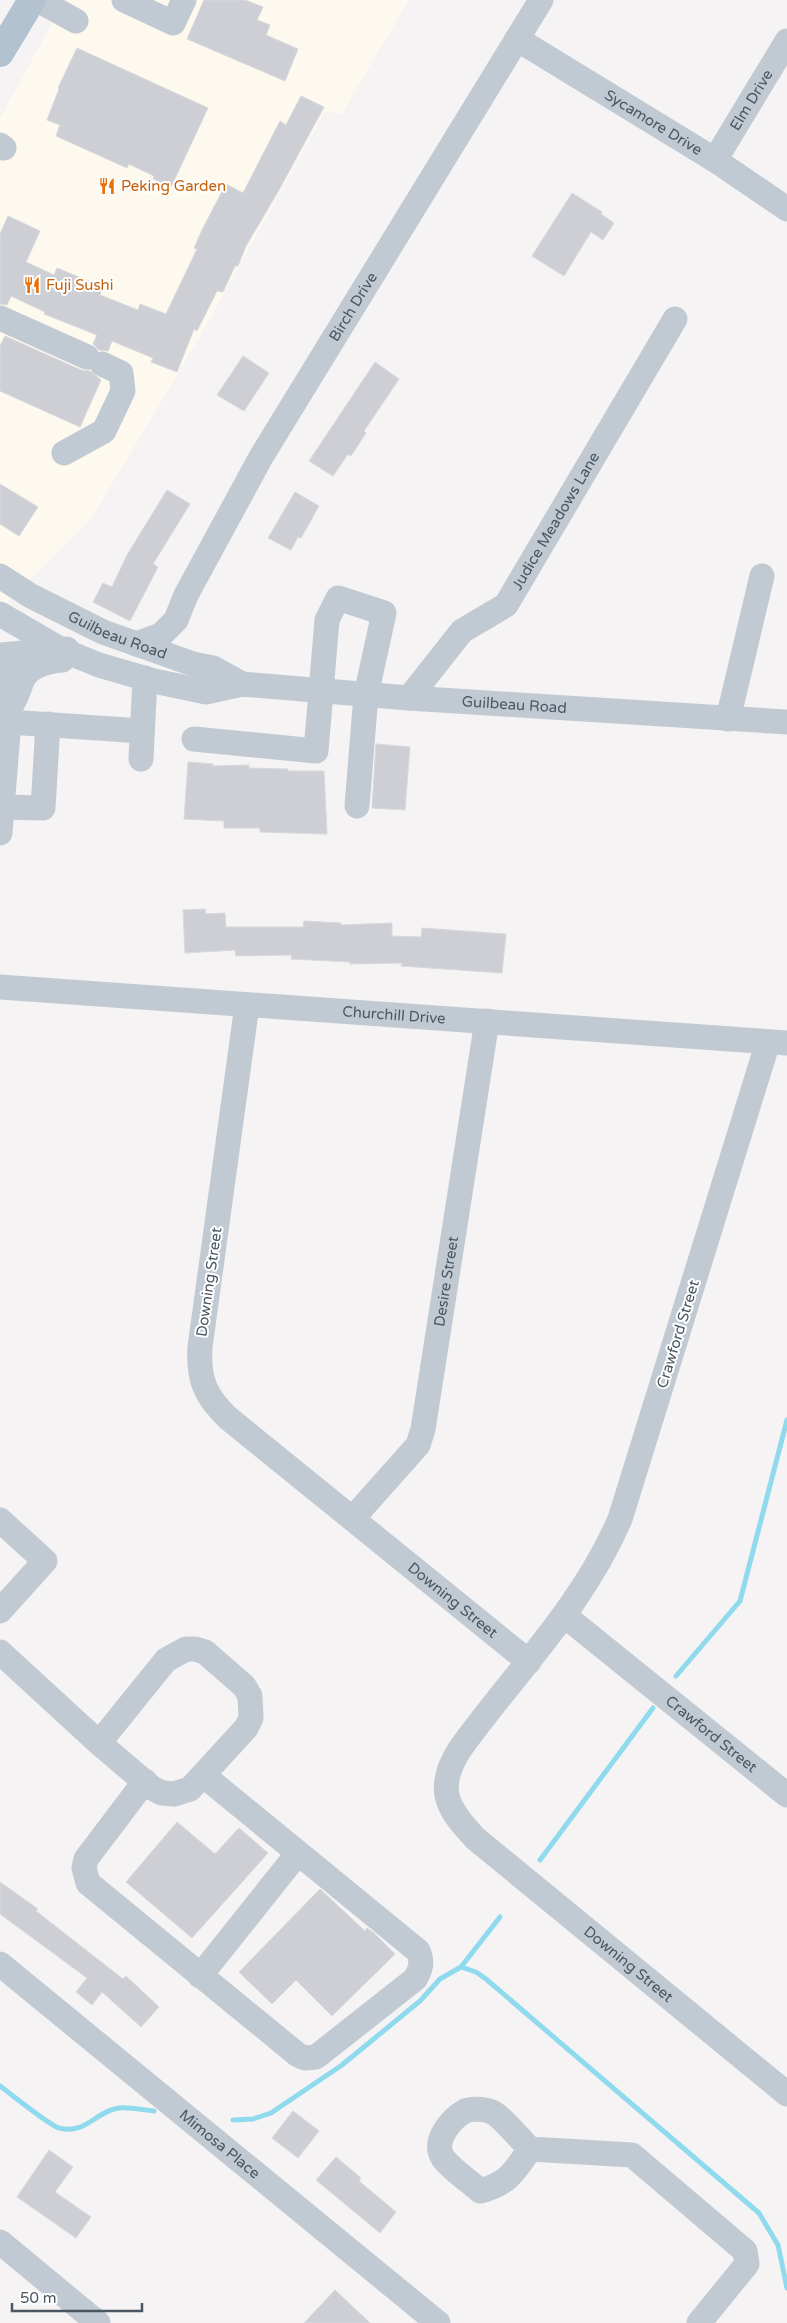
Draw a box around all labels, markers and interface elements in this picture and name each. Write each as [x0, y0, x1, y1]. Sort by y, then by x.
street label: Elm Drive [726, 66, 777, 134]
street label: Sycamore Drive [601, 86, 706, 159]
restaurant icon: Peking Garden [97, 176, 117, 196]
place label: Peking Garden [121, 177, 226, 195]
street label: Birch Drive [325, 269, 381, 345]
restaurant icon: Fuji Sushi [22, 275, 42, 295]
place label: Fuji Sushi [46, 276, 114, 294]
street label: Judice Meadows Lane [508, 449, 603, 593]
street label: Guilbeau Road [65, 607, 169, 663]
street label: Guilbeau Road [461, 692, 567, 717]
street label: Churchill Drive [342, 1002, 446, 1028]
street label: Downing Street [192, 1226, 226, 1338]
street label: Desire Street [430, 1235, 462, 1328]
street label: Crawford Street [653, 1277, 703, 1390]
street label: Downing Street [404, 1558, 501, 1642]
street label: Crawford Street [662, 1692, 761, 1776]
street label: Downing Street [580, 1922, 677, 2006]
street label: Mimosa Place [176, 2106, 264, 2182]
scale bar [12, 2280, 142, 2312]
text: 50 m [20, 2289, 57, 2307]

